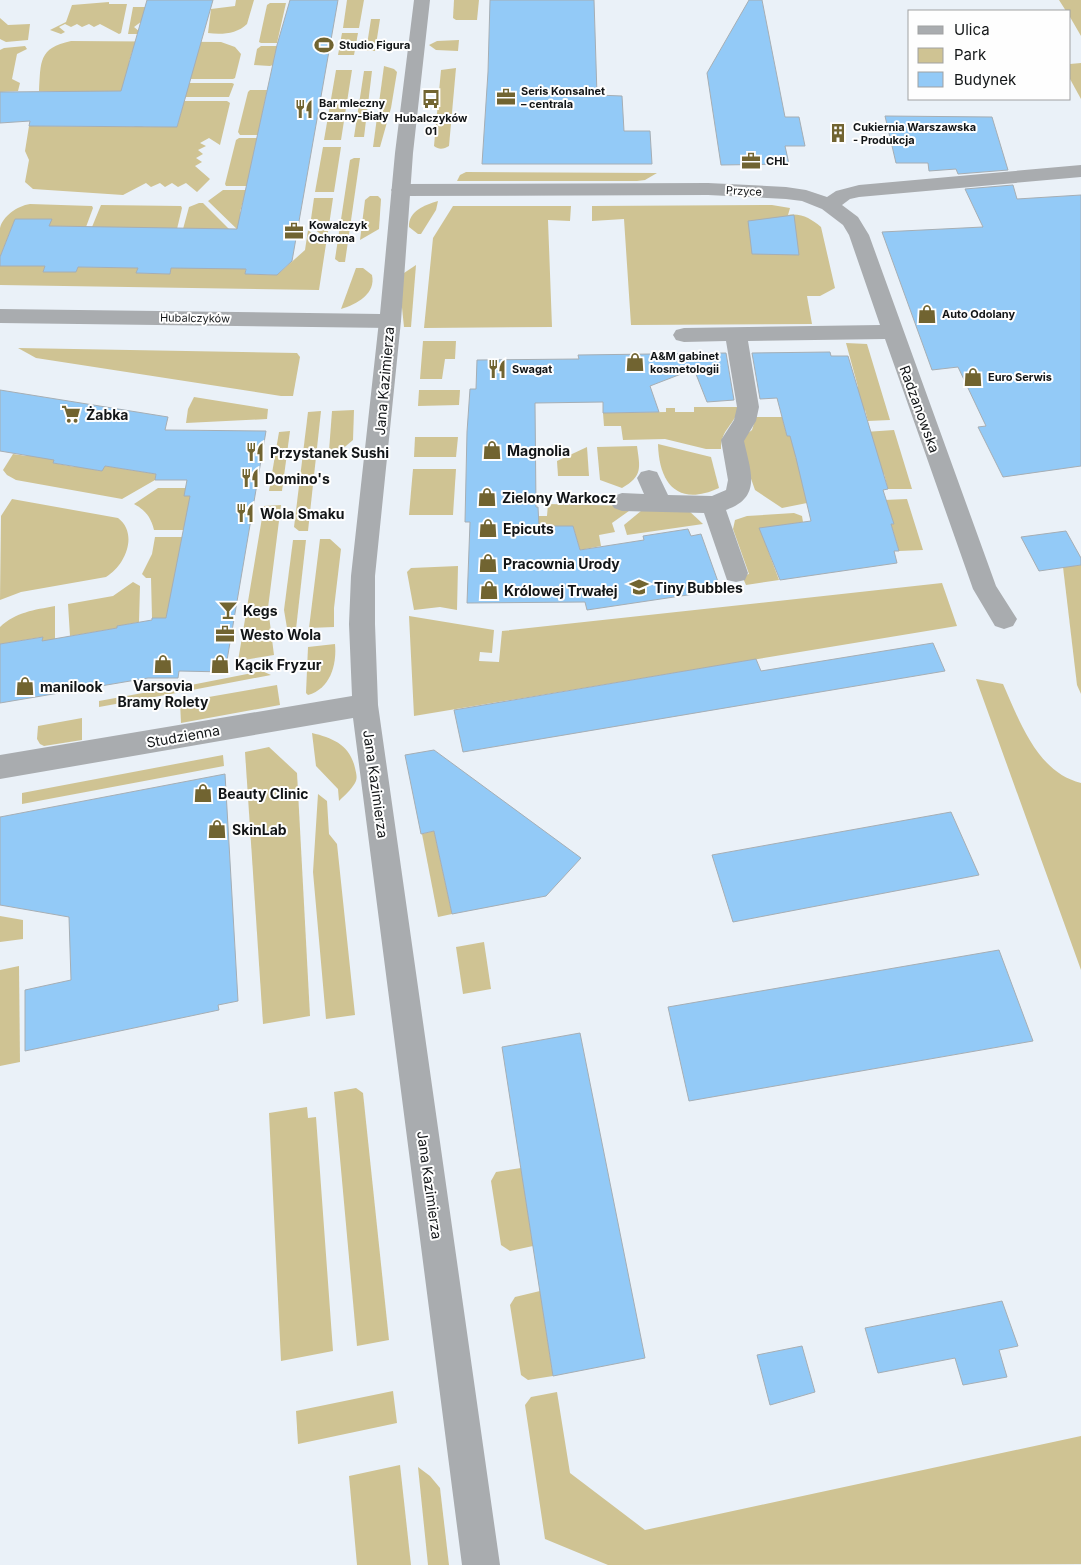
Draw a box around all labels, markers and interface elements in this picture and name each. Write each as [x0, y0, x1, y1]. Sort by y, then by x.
legend [908, 10, 1071, 100]
text: Ulica [954, 20, 990, 39]
sports icon: Studio Figura [313, 34, 335, 56]
place label: Studio Figura [339, 38, 410, 52]
text: Park [954, 45, 987, 64]
text: Budynek [954, 70, 1017, 89]
place label: Seris Konsalnet – centrala [521, 84, 605, 111]
office icon: Seris Konsalnet – centrala [495, 86, 517, 108]
bus stop icon: Hubalczyków 01 [420, 88, 442, 110]
place label: Bar mleczny Czarny-Biały [319, 96, 389, 123]
restaurant icon: Bar mleczny Czarny-Biały [293, 98, 315, 120]
place label: Hubalczyków 01 [395, 111, 468, 138]
place label: Cukiernia Warszawska - Produkcja [853, 120, 976, 147]
building icon: Cukiernia Warszawska - Produkcja [827, 122, 849, 144]
office icon: CHL [740, 150, 762, 172]
place label: CHL [766, 154, 789, 168]
street label: Przyce [726, 183, 762, 199]
place label: Kowalczyk Ochrona [309, 218, 368, 245]
office icon: Kowalczyk Ochrona [283, 220, 305, 242]
shop icon: Auto Odolany [916, 303, 938, 325]
place label: Auto Odolany [942, 307, 1016, 321]
street label: Hubalczyków [160, 310, 230, 326]
street label: Jana Kazimierza [371, 326, 397, 436]
place label: A&M gabinet kosmetologii [650, 349, 719, 376]
shop icon: A&M gabinet kosmetologii [624, 351, 646, 373]
restaurant icon: Swagat [486, 358, 508, 380]
place label: Swagat [512, 362, 552, 376]
street label: Radzanowska [896, 363, 944, 455]
shop icon: Euro Serwis [962, 366, 984, 388]
place label: Euro Serwis [988, 370, 1052, 384]
supermarket icon: Żabka [60, 403, 82, 425]
place label: Żabka [86, 405, 129, 423]
shop icon: Magnolia [481, 439, 503, 461]
restaurant icon: Przystanek Sushi [244, 441, 266, 463]
place label: Magnolia [507, 442, 570, 459]
place label: Przystanek Sushi [270, 444, 389, 461]
restaurant icon: Domino's [239, 467, 261, 489]
place label: Domino's [265, 470, 330, 487]
shop icon: Zielony Warkocz [476, 486, 498, 508]
place label: Zielony Warkocz [502, 489, 616, 506]
restaurant icon: Wola Smaku [234, 502, 256, 524]
place label: Wola Smaku [260, 505, 345, 522]
shop icon: Epicuts [477, 517, 499, 539]
place label: Epicuts [503, 520, 554, 537]
shop icon: Pracownia Urody [477, 552, 499, 574]
place label: Pracownia Urody [503, 555, 620, 572]
school or university icon: Tiny Bubbles [628, 576, 650, 598]
shop icon: Królowej Trwałej [478, 579, 500, 601]
place label: Tiny Bubbles [654, 579, 743, 596]
place label: Królowej Trwałej [504, 582, 618, 599]
bar icon: Kegs [217, 599, 239, 621]
place label: Kegs [243, 602, 278, 619]
office icon: Westo Wola [214, 623, 236, 645]
place label: Westo Wola [240, 626, 321, 643]
shop icon: Varsovia Bramy Rolety [152, 653, 174, 675]
shop icon: Kącik Fryzur [209, 653, 231, 675]
place label: Kącik Fryzur [235, 656, 322, 673]
shop icon: manilook [14, 675, 36, 697]
place label: Varsovia Bramy Rolety [118, 677, 209, 710]
place label: manilook [40, 678, 103, 695]
street label: Studzienna [145, 721, 221, 751]
street label: Jana Kazimierza [360, 729, 392, 839]
shop icon: Beauty Clinic [192, 782, 214, 804]
place label: Beauty Clinic [218, 785, 308, 802]
shop icon: SkinLab [206, 818, 228, 840]
place label: SkinLab [232, 821, 287, 838]
street label: Jana Kazimierza [414, 1130, 446, 1240]

